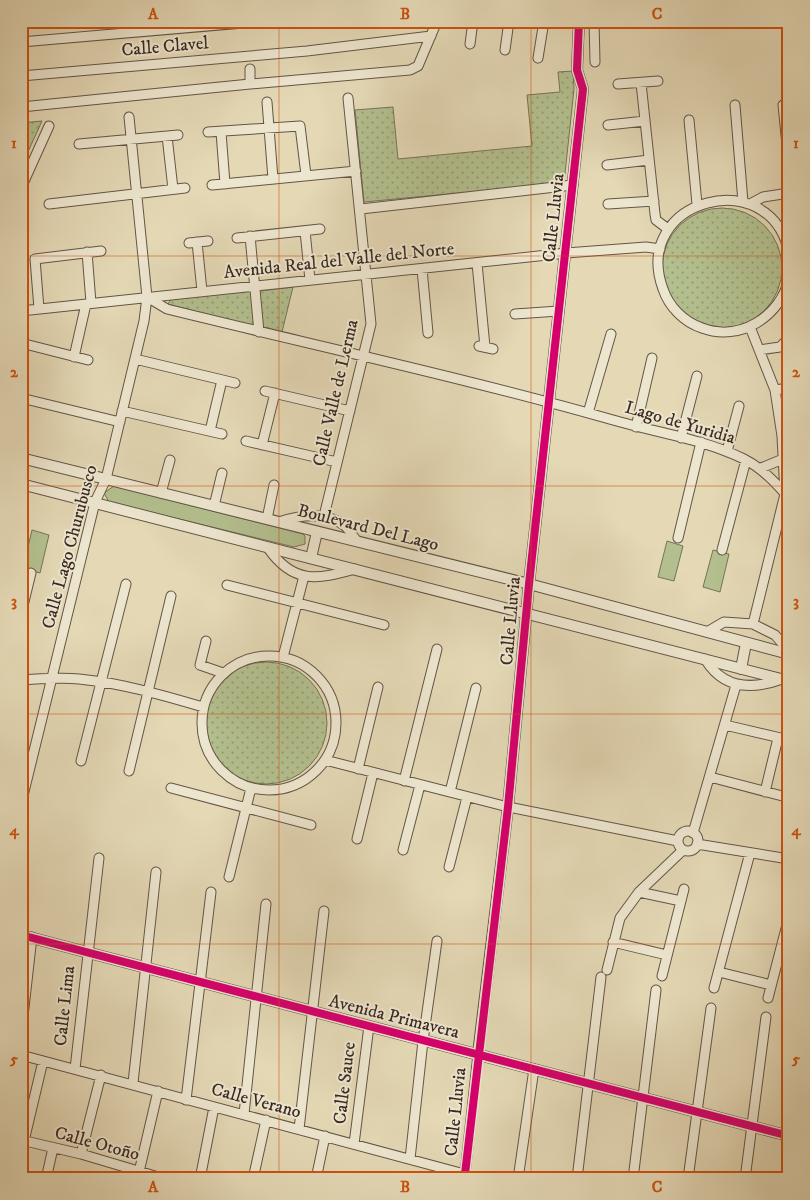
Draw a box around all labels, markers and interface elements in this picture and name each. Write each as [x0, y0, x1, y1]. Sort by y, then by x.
text: A [147, 4, 159, 24]
text: B [400, 4, 410, 24]
text: C [652, 4, 662, 24]
street label: Calle Clavel [121, 32, 210, 62]
text: 1 [11, 133, 17, 153]
text: 1 [793, 133, 799, 153]
street label: Calle Lluvia [538, 172, 570, 263]
street label: Avenida Real del Valle del Norte [223, 238, 455, 284]
street label: Calle Valle de Lerma [308, 317, 364, 469]
text: 2 [10, 362, 19, 382]
text: 2 [792, 362, 801, 382]
street label: Lago de Yuridia [622, 397, 738, 449]
street label: Calle Lago Churubusco [38, 462, 103, 631]
street label: Boulevard Del Lago [295, 500, 441, 556]
street label: Calle Lluvia [496, 575, 526, 666]
text: 3 [11, 591, 17, 611]
text: 3 [793, 591, 799, 611]
text: 4 [8, 820, 19, 840]
text: 4 [790, 820, 801, 840]
street label: Calle Lima [50, 964, 80, 1047]
street label: Avenida Primavera [327, 990, 462, 1044]
street label: Calle Sauce [329, 1041, 361, 1125]
text: 5 [9, 1049, 18, 1069]
text: 5 [791, 1049, 800, 1069]
street label: Calle Lluvia [440, 1066, 472, 1157]
street label: Calle Verano [209, 1078, 304, 1124]
street label: Calle Otoño [52, 1122, 142, 1166]
text: A [147, 1177, 159, 1197]
text: B [400, 1177, 410, 1197]
text: C [652, 1177, 662, 1197]

